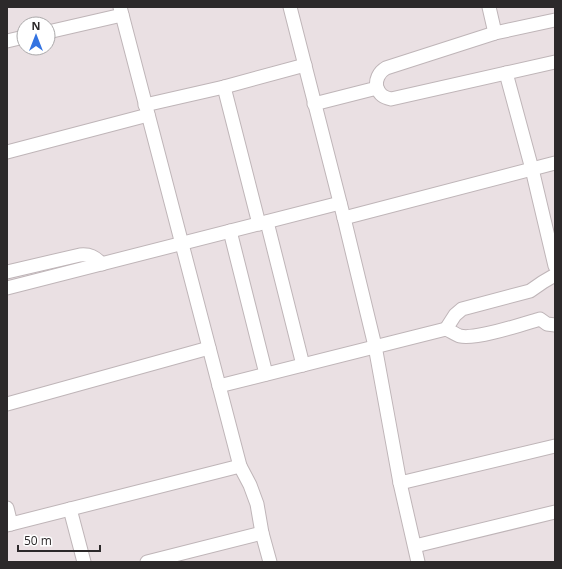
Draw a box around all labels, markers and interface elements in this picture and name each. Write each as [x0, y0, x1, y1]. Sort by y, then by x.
north arrow [16, 16, 56, 56]
text: N [32, 18, 40, 33]
scale bar [18, 527, 100, 553]
text: 50 m [24, 532, 52, 549]

